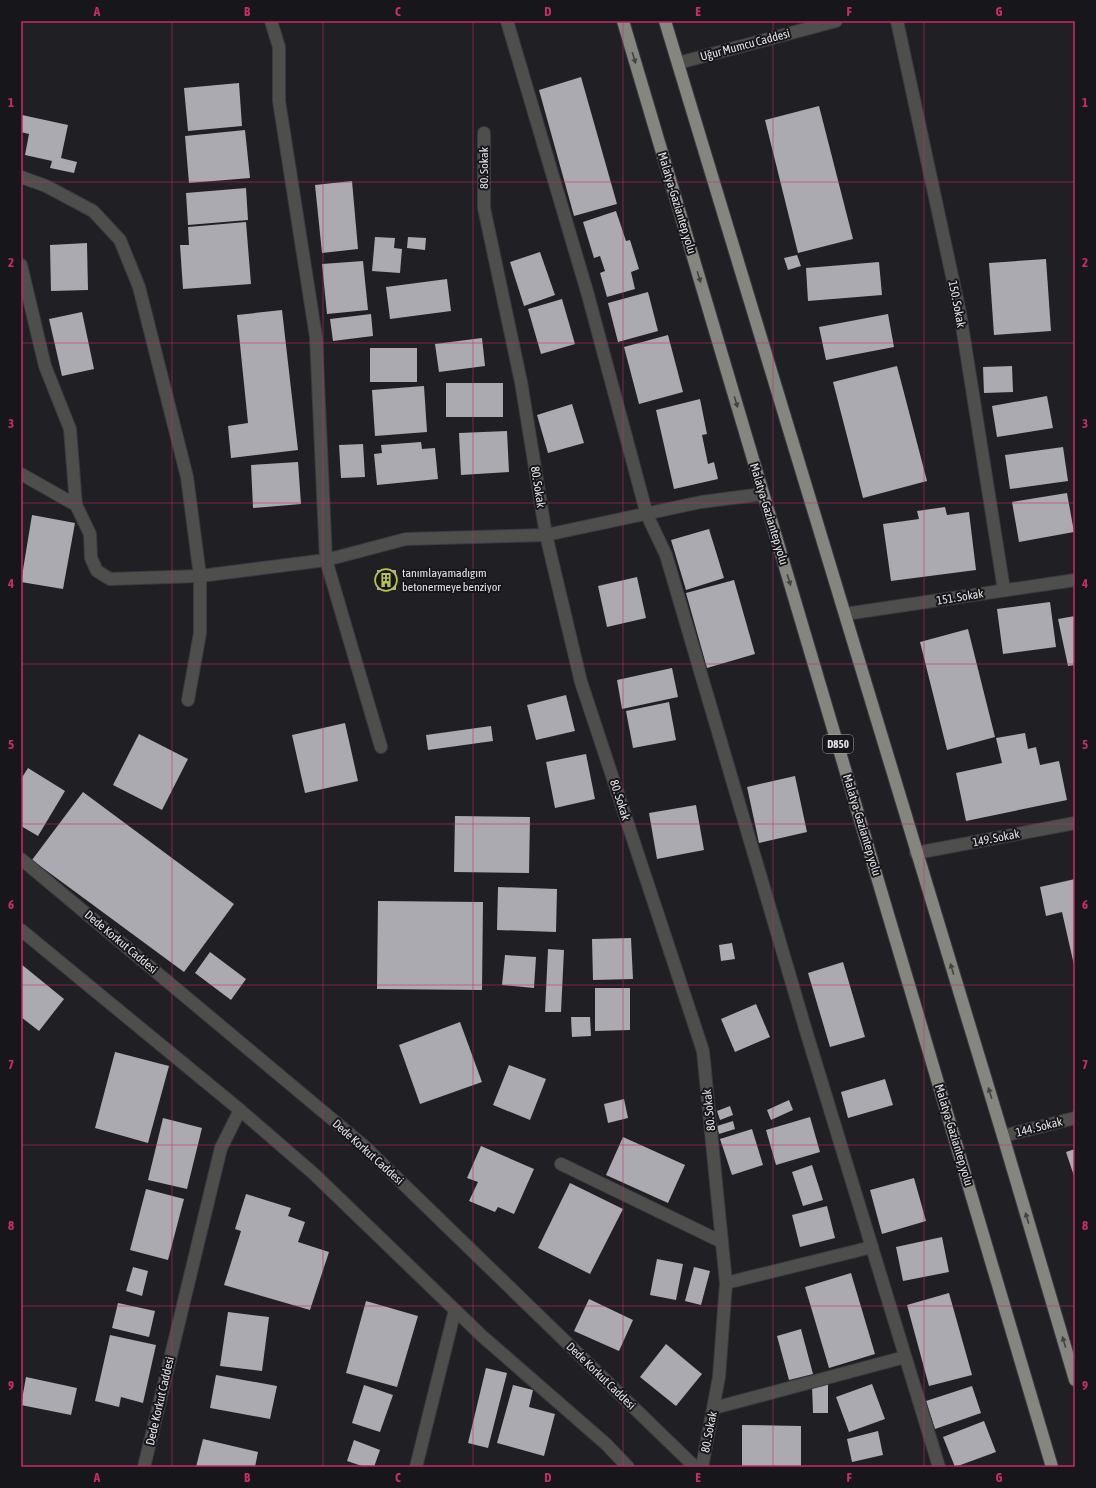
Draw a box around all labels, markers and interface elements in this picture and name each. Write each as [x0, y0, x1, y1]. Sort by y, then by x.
text: A [93, 4, 101, 19]
text: B [244, 4, 251, 19]
text: C [395, 4, 401, 19]
text: D [544, 4, 552, 19]
text: E [695, 4, 701, 19]
text: F [846, 4, 852, 19]
text: G [996, 4, 1003, 19]
street label: Uğur Mumcu Caddesi [699, 26, 791, 64]
one-way arrow [631, 53, 637, 65]
text: 1 [8, 95, 14, 110]
text: 1 [1082, 95, 1088, 110]
street label: 80. Sokak [477, 146, 491, 189]
street label: Malatya-Gaziantep yolu [655, 151, 699, 256]
text: 2 [8, 255, 14, 270]
text: 2 [1082, 255, 1088, 270]
one-way arrow [696, 271, 702, 283]
street label: 150. Sokak [946, 279, 969, 329]
one-way arrow [733, 396, 739, 408]
text: 3 [8, 416, 14, 431]
text: 3 [1082, 416, 1088, 431]
street label: Malatya-Gaziantep yolu [747, 462, 791, 567]
street label: 80. Sokak [528, 465, 548, 509]
place label: tanımlayamadıgım betonermeye benziyor [402, 566, 501, 594]
building icon: tanımlayamadıgım betonermeye benziyor [373, 567, 399, 593]
one-way arrow [786, 574, 792, 586]
text: 4 [7, 576, 14, 591]
text: 4 [1081, 576, 1088, 591]
street label: 151. Sokak [935, 586, 985, 608]
road number: D850 [823, 735, 853, 753]
text: 5 [8, 737, 14, 752]
text: 5 [1082, 737, 1088, 752]
street label: Malatya-Gaziantep yolu [840, 773, 884, 878]
street label: 80. Sokak [607, 778, 633, 823]
street label: 149. Sokak [971, 826, 1021, 849]
text: 6 [8, 897, 14, 912]
text: 6 [1082, 897, 1088, 912]
street label: Dede Korkut Caddesi [82, 907, 160, 977]
one-way arrow [949, 963, 955, 975]
text: 7 [8, 1057, 14, 1072]
text: 7 [1082, 1057, 1088, 1072]
street label: Malatya-Gaziantep yolu [932, 1083, 976, 1188]
one-way arrow [987, 1087, 993, 1099]
street label: 80. Sokak [700, 1088, 718, 1132]
street label: 144. Sokak [1014, 1114, 1064, 1140]
street label: Dede Korkut Caddesi [330, 1116, 406, 1188]
one-way arrow [1024, 1211, 1030, 1223]
text: 8 [8, 1218, 14, 1233]
text: 8 [1082, 1218, 1088, 1233]
one-way arrow [1061, 1336, 1067, 1348]
street label: Dede Korkut Caddesi [564, 1339, 638, 1413]
street label: Dede Korkut Caddesi [143, 1355, 177, 1447]
text: 9 [8, 1378, 14, 1393]
text: 9 [1082, 1378, 1088, 1393]
street label: 80. Sokak [698, 1409, 720, 1454]
text: A [93, 1470, 101, 1485]
text: B [244, 1470, 251, 1485]
text: C [395, 1470, 401, 1485]
text: D [544, 1470, 552, 1485]
text: E [695, 1470, 701, 1485]
text: F [846, 1470, 852, 1485]
text: G [996, 1470, 1003, 1485]

